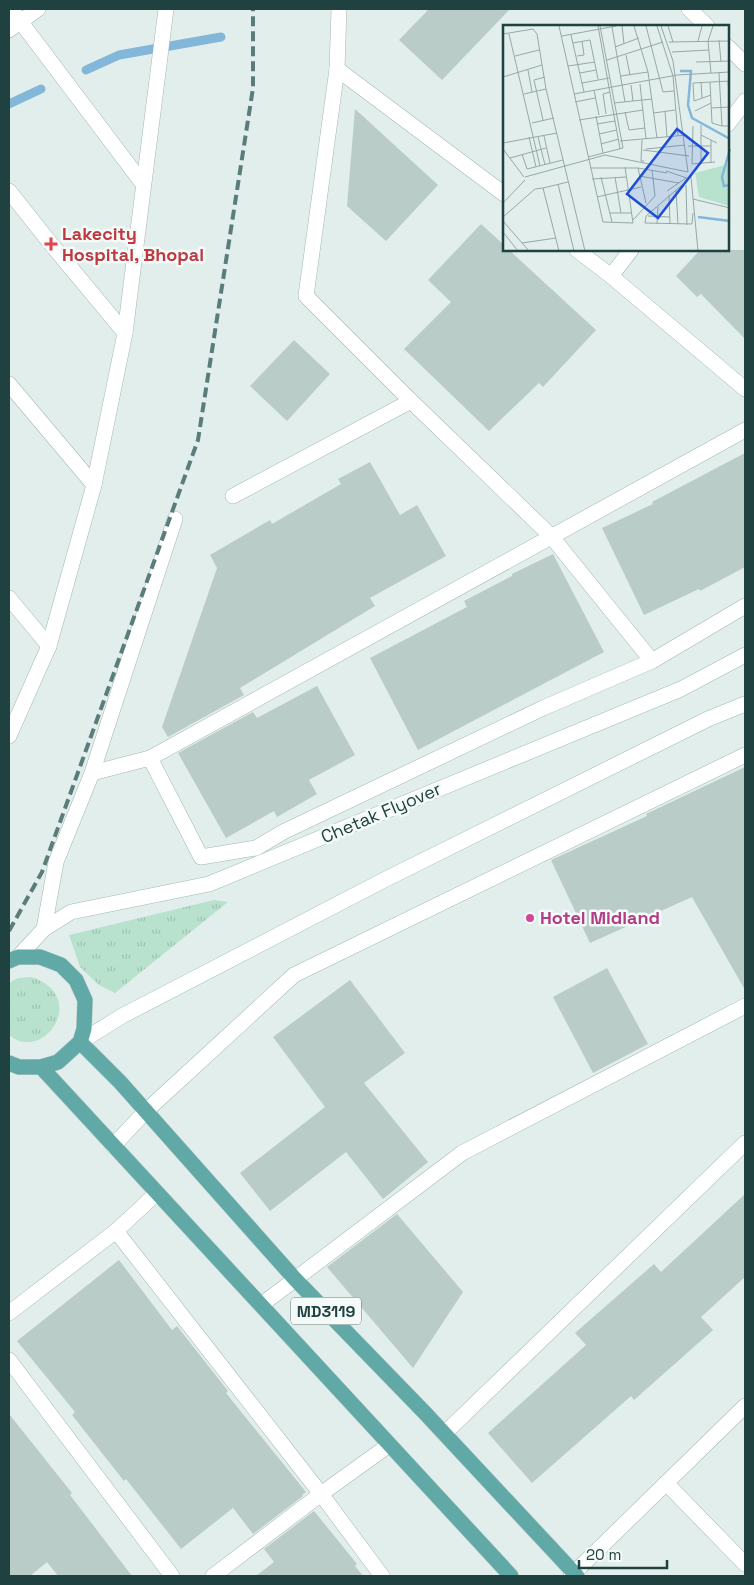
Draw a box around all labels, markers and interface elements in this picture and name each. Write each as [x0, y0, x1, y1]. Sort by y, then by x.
inset map [503, 25, 729, 251]
place label: Lakecity Hospital, Bhopal [62, 222, 204, 266]
marker: Lakecity Hospital, Bhopal [44, 237, 58, 251]
street label: Chetak Flyover [317, 777, 445, 848]
place label: Hotel Midland [540, 906, 660, 929]
marker: Hotel Midland [524, 912, 536, 924]
road number: MD3119 [291, 1298, 361, 1324]
scale bar [579, 1538, 666, 1570]
text: 20 m [586, 1545, 621, 1564]

